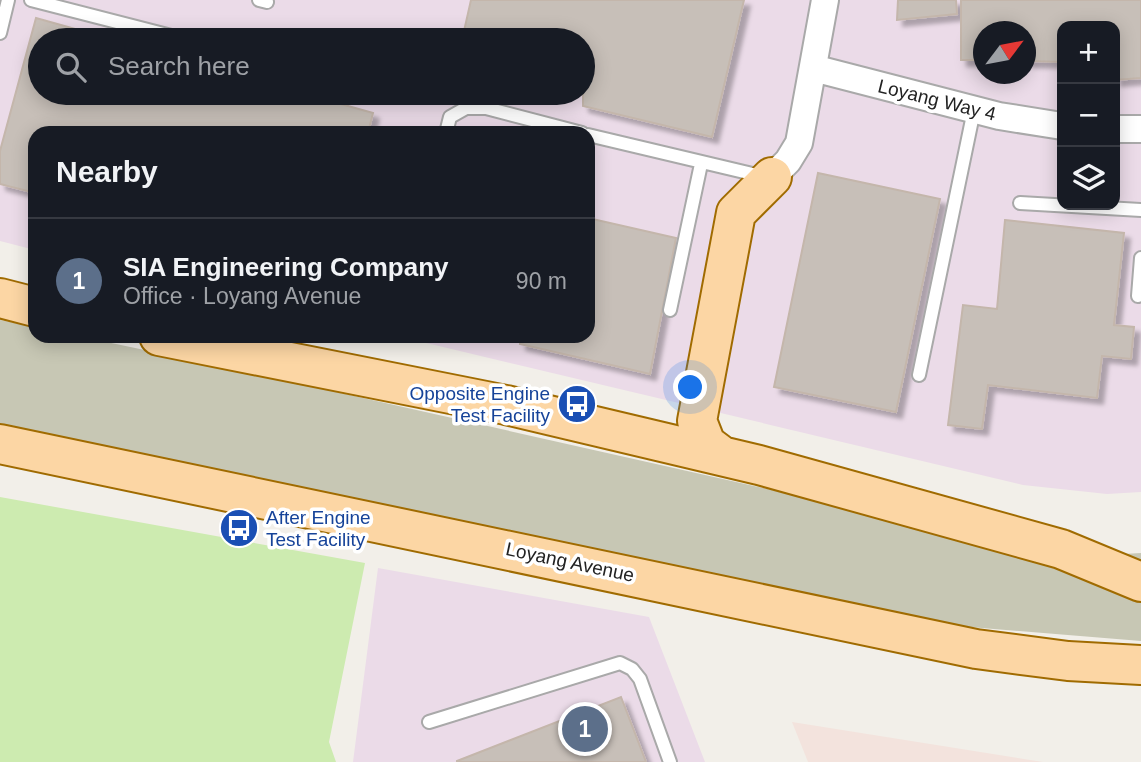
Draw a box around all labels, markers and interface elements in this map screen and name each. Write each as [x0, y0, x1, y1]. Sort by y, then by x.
north arrow [973, 21, 1036, 84]
map controls [1057, 21, 1120, 210]
button: + [1057, 21, 1120, 84]
search box [28, 28, 595, 105]
icon: search [52, 48, 90, 86]
text: Search here [108, 51, 250, 81]
street label: Loyang Way 4 [876, 75, 999, 125]
button: − [1057, 84, 1120, 147]
button: layers [1057, 147, 1120, 210]
text: Nearby [56, 155, 158, 188]
text: SIA Engineering Company [123, 252, 449, 282]
text: 1 [73, 268, 85, 294]
text: 90 m [516, 268, 567, 294]
text: Office · Loyang Avenue [123, 283, 361, 309]
your location [673, 370, 707, 404]
place label: Opposite Engine Test Facility [410, 383, 550, 426]
bus stop icon: Opposite Engine Test Facility [556, 383, 598, 425]
bus stop icon: After Engine Test Facility [218, 507, 260, 549]
place label: After Engine Test Facility [266, 507, 371, 550]
street label: Loyang Avenue [504, 538, 636, 586]
pin: 1 [562, 703, 608, 755]

